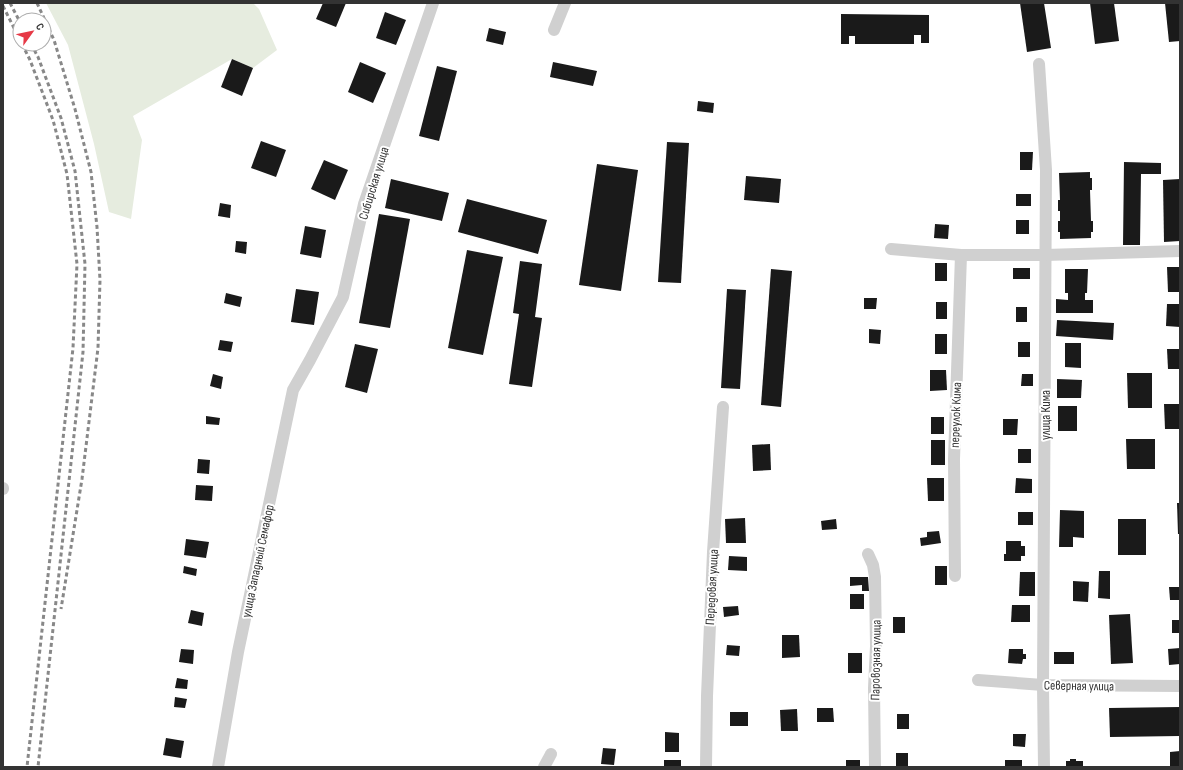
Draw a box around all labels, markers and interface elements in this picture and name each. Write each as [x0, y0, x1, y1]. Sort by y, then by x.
north arrow [12, 12, 52, 52]
text: С [33, 21, 47, 33]
street label: Сибирская улица [355, 145, 393, 222]
street label: переулок Кима [947, 382, 965, 448]
street label: улица Кима [1038, 390, 1054, 440]
street label: улица Западный Семафор [238, 503, 278, 619]
street label: Передовая улица [702, 549, 722, 625]
street label: Паровозная улица [867, 619, 885, 701]
street label: Северная улица [1044, 677, 1114, 695]

